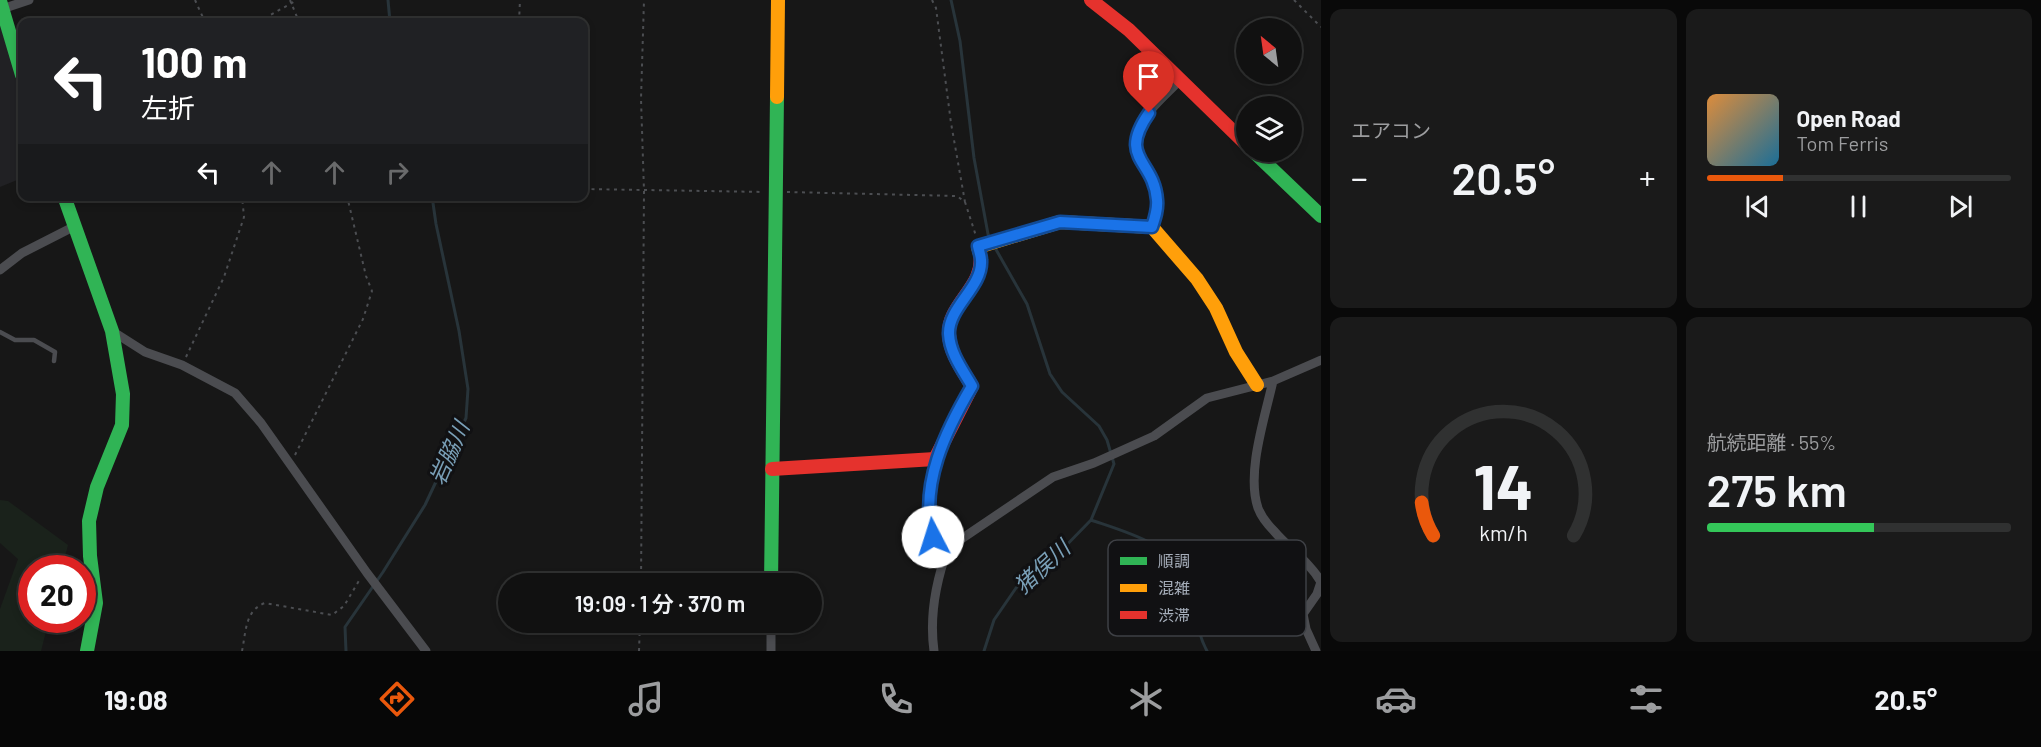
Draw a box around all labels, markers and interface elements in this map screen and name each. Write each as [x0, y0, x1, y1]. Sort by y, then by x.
north arrow [1236, 18, 1302, 84]
map controls [1236, 18, 1302, 162]
text: 100 m [141, 36, 247, 86]
icon: left [42, 42, 120, 120]
pin [1123, 51, 1174, 113]
icon: arrive [1132, 60, 1165, 93]
text: 左折 [141, 91, 195, 123]
button: layers [1236, 96, 1302, 162]
text: Open Road [1797, 105, 1901, 131]
text: エアコン [1351, 118, 1431, 142]
text: Tom Ferris [1797, 131, 1888, 155]
text: 20.5° [1451, 150, 1555, 204]
icon: left [192, 156, 225, 189]
icon: ahead [255, 156, 288, 189]
icon: ahead [318, 156, 351, 189]
icon: right [381, 156, 414, 189]
text: − [1351, 157, 1368, 197]
text: + [1639, 157, 1655, 197]
icon: previous [1741, 190, 1774, 223]
icon: pause [1842, 190, 1875, 223]
icon: next [1944, 190, 1977, 223]
water label: 岩脇川 [423, 415, 474, 488]
text: 航続距離 · 55% [1707, 430, 1836, 454]
text: 14 [1473, 448, 1533, 522]
text: 275 km [1707, 462, 1847, 516]
position arrow [901, 505, 965, 569]
text: km/h [1479, 521, 1528, 546]
water label: 猪俣川 [1008, 533, 1076, 598]
legend [1108, 540, 1306, 636]
text: 順調 [1158, 551, 1190, 570]
speed limit sign: 20 [18, 555, 96, 633]
text: 混雑 [1158, 578, 1190, 597]
text: 19:09 · 1 分 · 370 m [575, 590, 745, 616]
text: 渋滞 [1158, 605, 1190, 624]
icon: directions [376, 678, 418, 720]
icon: music [625, 678, 667, 720]
icon: phone [875, 678, 917, 720]
icon: climate [1125, 678, 1167, 720]
icon: car [1375, 678, 1417, 720]
icon: filters [1625, 678, 1667, 720]
text: 19:08 [104, 683, 168, 715]
text: 20.5° [1875, 683, 1937, 715]

